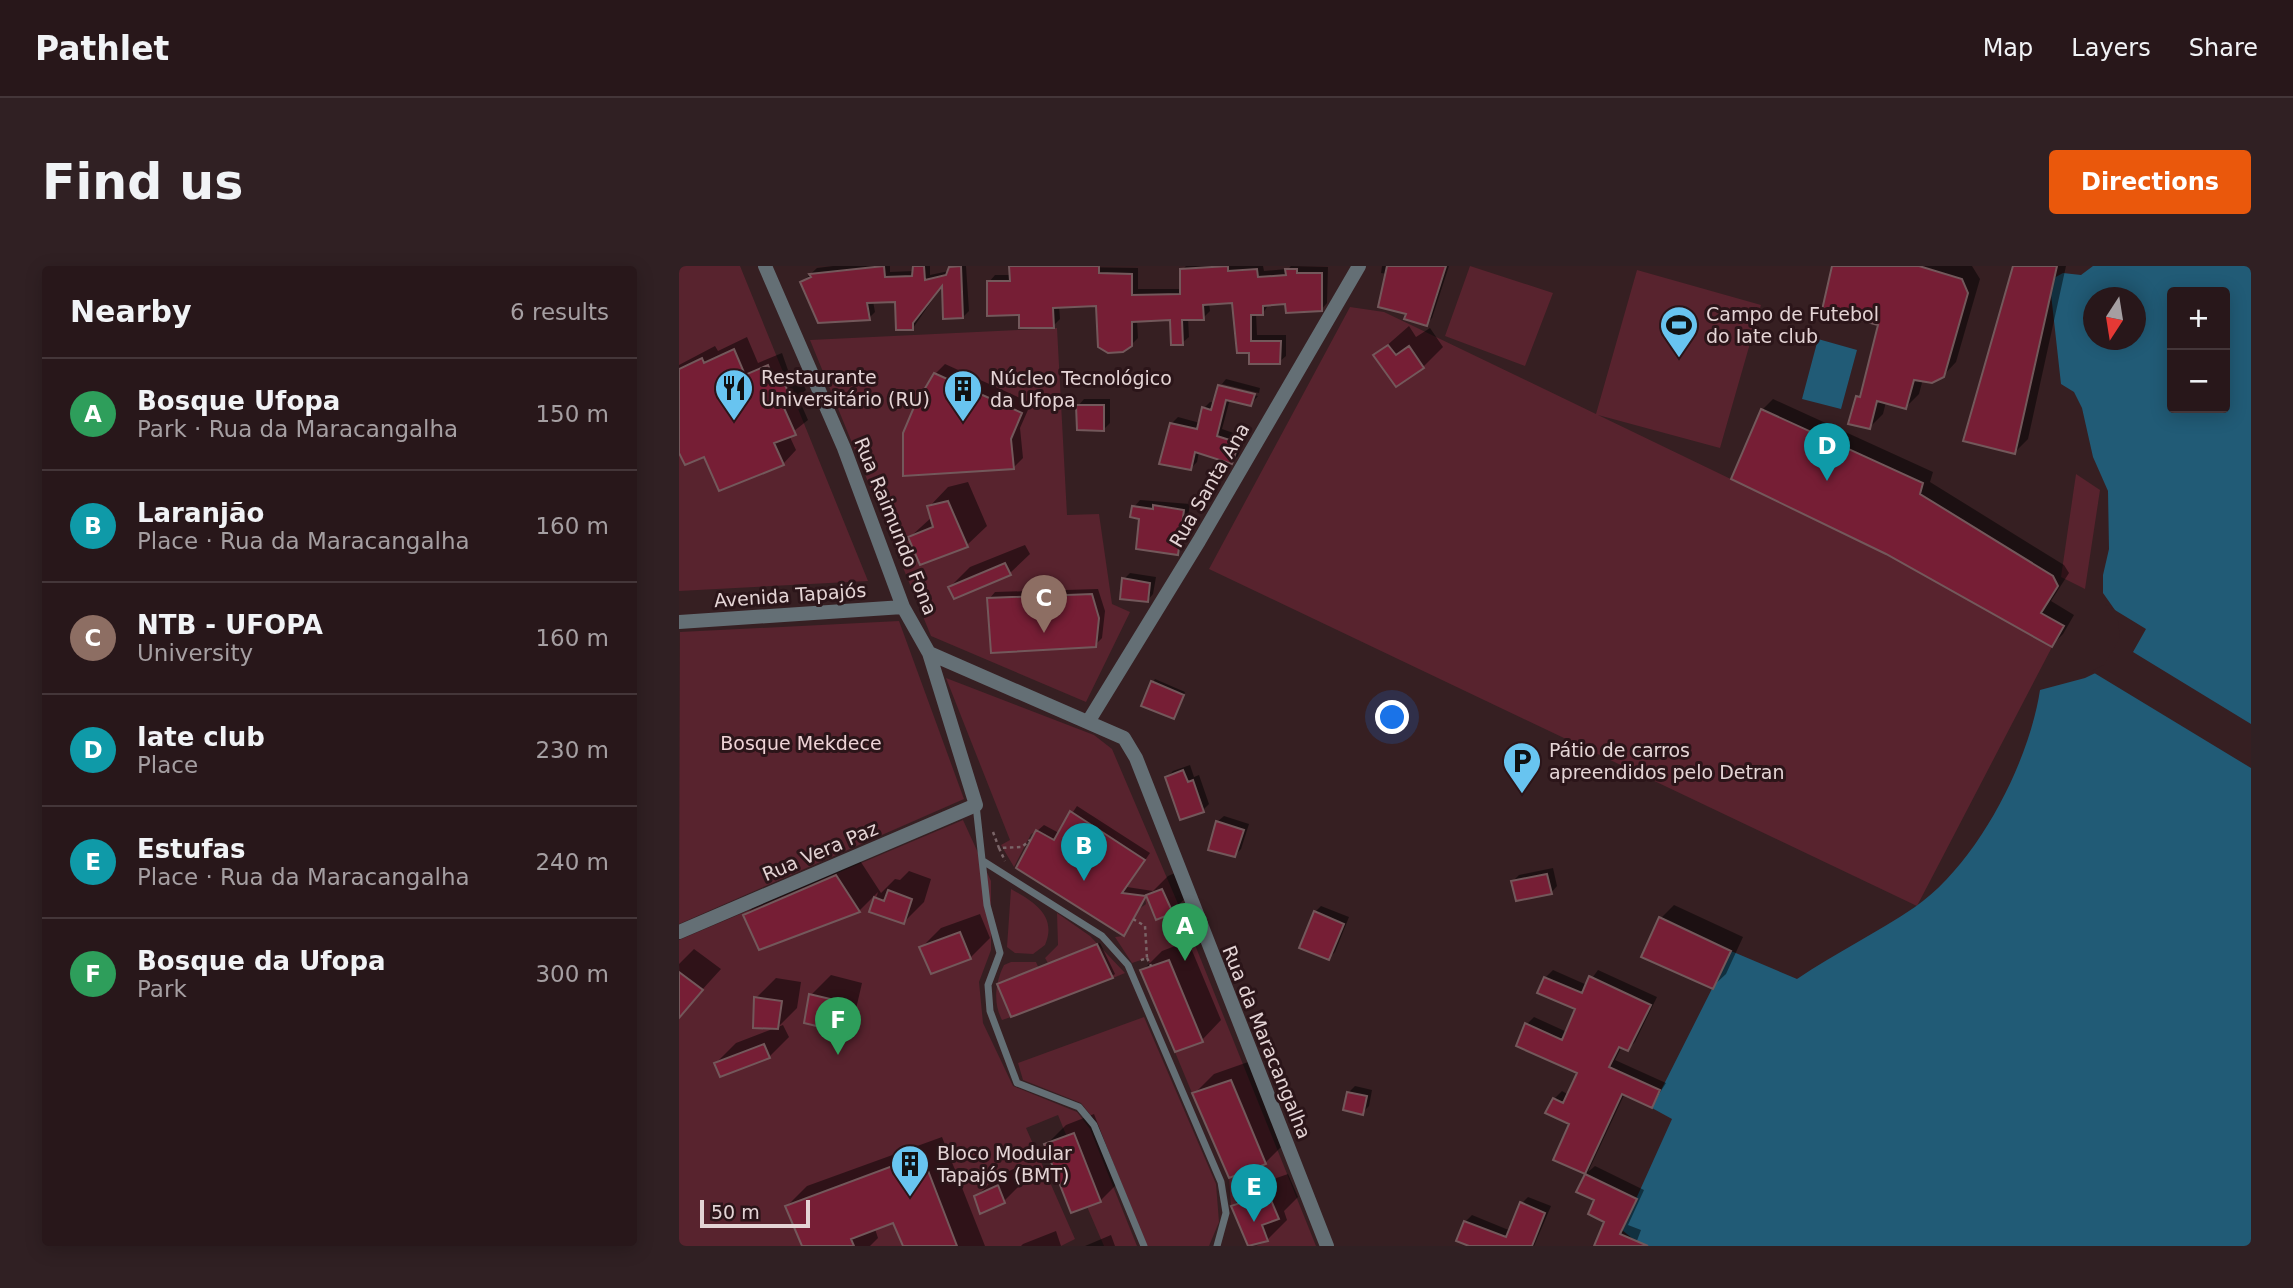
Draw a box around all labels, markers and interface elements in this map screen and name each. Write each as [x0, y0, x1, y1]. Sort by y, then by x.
text: Pathlet [35, 29, 169, 68]
text: Map [1983, 34, 2033, 62]
text: Layers [2071, 34, 2151, 62]
text: Share [2189, 34, 2258, 62]
button: Directions [2049, 150, 2251, 214]
text: Find us [42, 154, 243, 211]
north arrow [2083, 287, 2146, 350]
map controls [2167, 287, 2230, 413]
button: + [2167, 287, 2230, 350]
text: Nearby [70, 294, 192, 329]
text: 6 results [510, 299, 609, 325]
place label: Campo de Futebol do Iate club [1706, 303, 1879, 347]
sports icon: Campo de Futebol do Iate club [1658, 304, 1700, 359]
button: − [2167, 350, 2230, 413]
place label: Restaurante Universitário (RU) [761, 366, 930, 410]
restaurant icon: Restaurante Universitário (RU) [713, 367, 755, 422]
place label: Núcleo Tecnológico da Ufopa [990, 367, 1172, 411]
building icon: Núcleo Tecnológico da Ufopa [942, 368, 984, 423]
text: Bosque Ufopa [137, 386, 340, 416]
text: A [84, 401, 102, 427]
text: 150 m [535, 401, 609, 427]
text: Park · Rua da Maracangalha [137, 416, 458, 442]
street label: Rua Santa Ana [1165, 419, 1253, 551]
pin: D [1804, 423, 1850, 481]
street label: Rua Raimundo Fona [850, 434, 942, 618]
text: Laranjão [137, 498, 264, 528]
text: B [84, 513, 102, 539]
text: 160 m [535, 513, 609, 539]
text: Place · Rua da Maracangalha [137, 528, 470, 554]
pin: C [1021, 575, 1067, 633]
street label: Avenida Tapajós [713, 579, 867, 611]
text: NTB - UFOPA [137, 610, 323, 640]
text: C [85, 625, 101, 651]
text: 160 m [535, 625, 609, 651]
text: University [137, 640, 253, 666]
your location [1375, 700, 1409, 734]
text: Iate club [137, 722, 265, 752]
park label: Bosque Mekdece [720, 732, 882, 754]
text: D [83, 737, 103, 763]
text: 230 m [535, 737, 609, 763]
place label: Pátio de carros apreendidos pelo Detran [1549, 739, 1784, 783]
parking icon: Pátio de carros apreendidos pelo Detran [1501, 740, 1543, 795]
text: Place [137, 752, 198, 778]
street label: Rua Vera Paz [759, 817, 881, 885]
pin: B [1061, 823, 1107, 881]
text: Estufas [137, 834, 246, 864]
text: E [85, 849, 101, 875]
text: 240 m [535, 849, 609, 875]
text: Place · Rua da Maracangalha [137, 864, 470, 890]
pin: A [1162, 903, 1208, 961]
street label: Rua da Maracangalha [1218, 942, 1316, 1142]
text: Bosque da Ufopa [137, 946, 386, 976]
text: F [85, 961, 101, 987]
text: 300 m [535, 961, 609, 987]
text: Park [137, 976, 187, 1002]
pin: F [815, 997, 861, 1055]
place label: Bloco Modular Tapajós (BMT) [936, 1142, 1072, 1186]
building icon: Bloco Modular Tapajós (BMT) [889, 1143, 931, 1198]
pin: E [1231, 1164, 1277, 1222]
scale bar [700, 1197, 810, 1229]
text: 50 m [711, 1201, 760, 1223]

